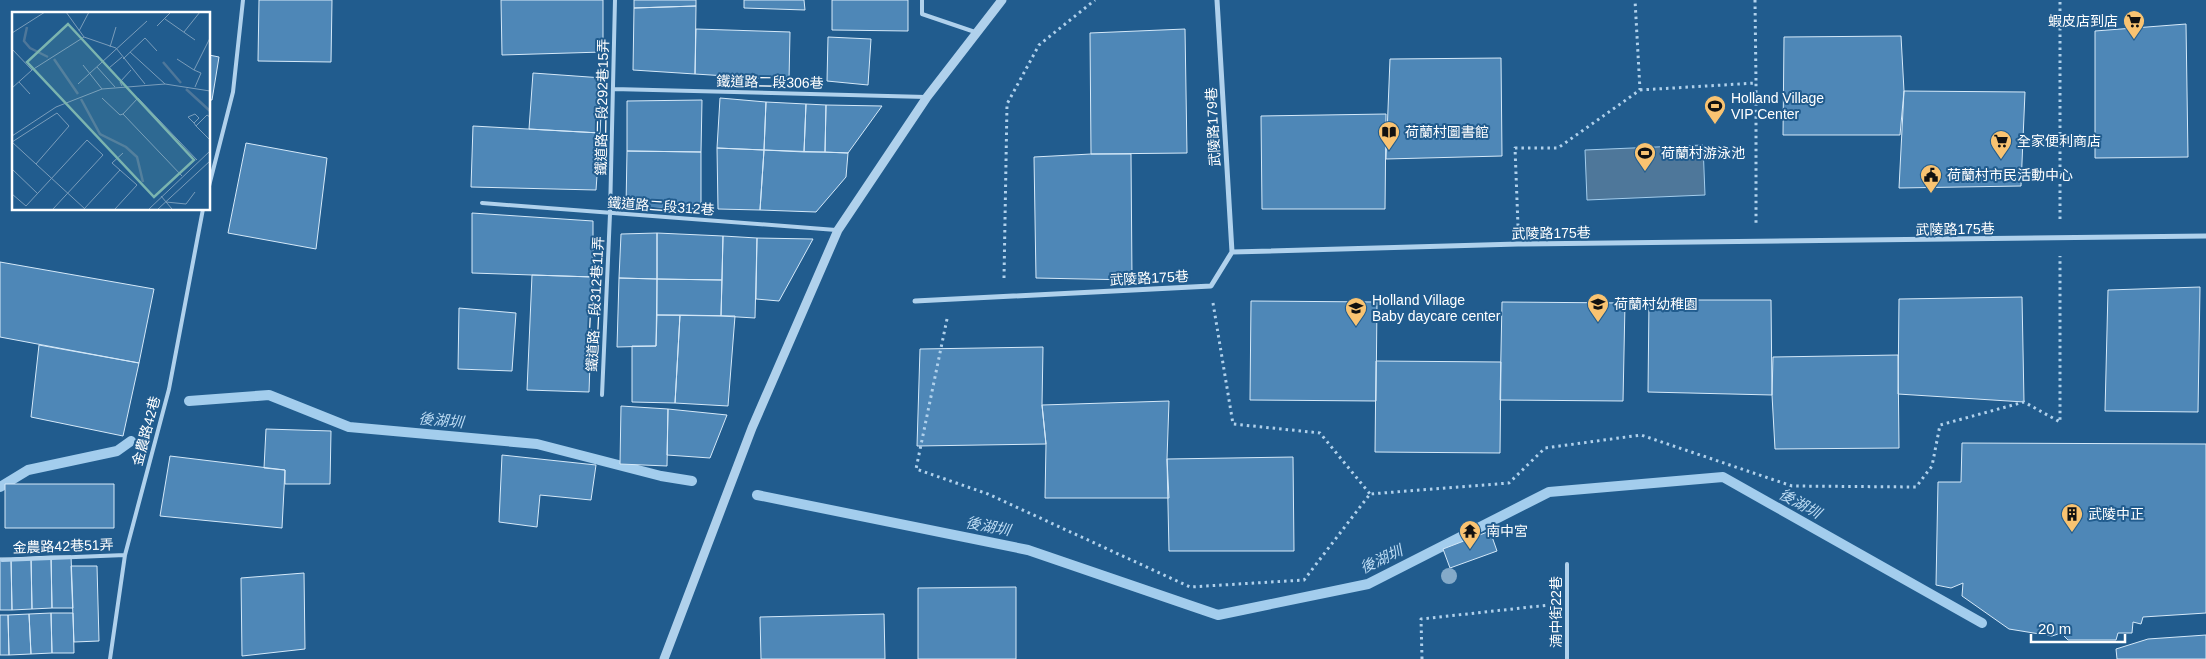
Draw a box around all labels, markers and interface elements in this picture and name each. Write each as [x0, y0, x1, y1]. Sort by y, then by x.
supermarket icon: 蝦皮店到店 [2122, 9, 2146, 40]
inset map [12, 12, 210, 210]
place label: 蝦皮店到店 [2048, 13, 2118, 29]
street label: 鐵道路二段292巷15弄 [593, 38, 611, 176]
street label: 鐵道路二段306巷 [716, 73, 824, 91]
street label: 武陵路179巷 [1203, 87, 1223, 167]
place label: Holland Village VIP Center [1731, 90, 1824, 122]
sports icon: Holland Village VIP Center [1703, 94, 1727, 125]
library icon: 荷蘭村圖書館 [1377, 120, 1401, 151]
place label: 荷蘭村圖書館 [1405, 124, 1489, 140]
supermarket icon: 全家便利商店 [1989, 129, 2013, 160]
place label: 全家便利商店 [2017, 133, 2101, 149]
sports icon: 荷蘭村游泳池 [1633, 141, 1657, 172]
place label: 荷蘭村游泳池 [1661, 145, 1745, 161]
public building icon: 荷蘭村市民活動中心 [1919, 163, 1943, 194]
place label: 荷蘭村市民活動中心 [1947, 167, 2073, 183]
street label: 鐵道路二段312巷 [607, 194, 715, 218]
street label: 武陵路175巷 [1915, 220, 1995, 238]
street label: 武陵路175巷 [1511, 224, 1591, 242]
street label: 鐵道路二段312巷11弄 [583, 236, 607, 372]
street label: 武陵路175巷 [1109, 268, 1189, 288]
place label: Holland Village Baby daycare center [1372, 292, 1501, 324]
school or university icon: 荷蘭村幼稚園 [1586, 292, 1610, 323]
school or university icon: Holland Village Baby daycare center [1344, 296, 1368, 327]
place label: 荷蘭村幼稚園 [1614, 296, 1698, 312]
street label: 金農路42巷 [129, 394, 163, 468]
water label: 後湖圳 [418, 410, 466, 431]
water label: 後湖圳 [1776, 485, 1826, 522]
building icon: 武陵中正 [2060, 502, 2084, 533]
place label: 武陵中正 [2088, 506, 2144, 522]
water label: 後湖圳 [964, 513, 1014, 539]
temple icon: 南中宮 [1458, 519, 1482, 550]
place label: 南中宮 [1486, 523, 1528, 539]
street label: 金農路42巷51弄 [12, 536, 114, 556]
water label: 後湖圳 [1357, 541, 1407, 576]
street label: 湳中街22巷 [1548, 576, 1564, 648]
scale bar [2031, 612, 2125, 644]
text: 20 m [2038, 620, 2071, 637]

